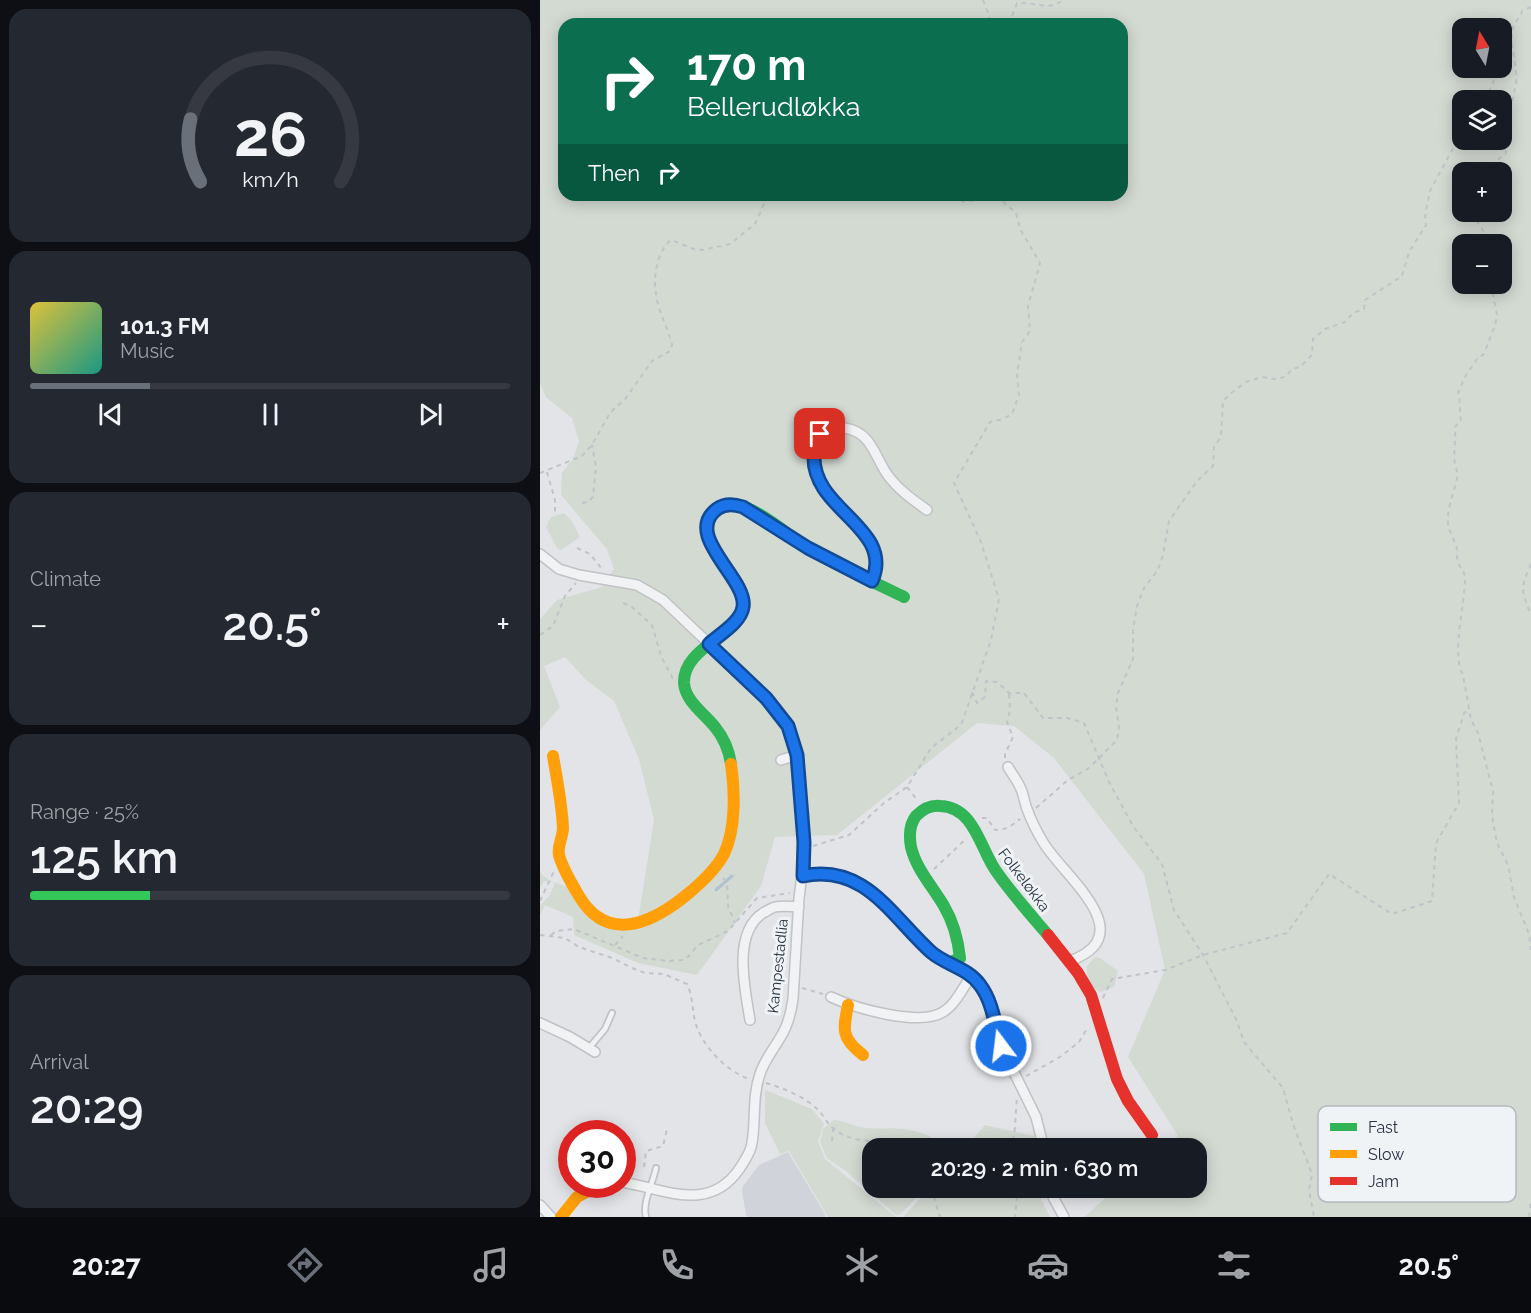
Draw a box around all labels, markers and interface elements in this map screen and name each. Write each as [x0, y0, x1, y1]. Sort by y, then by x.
north arrow [1452, 18, 1512, 78]
map controls [1452, 18, 1512, 294]
text: 170 m [687, 41, 806, 90]
icon: right [588, 42, 666, 120]
button: layers [1452, 90, 1512, 150]
text: Bellerudløkka [687, 91, 860, 122]
text: 26 [233, 97, 307, 171]
icon: right [652, 156, 685, 189]
text: Then [588, 160, 640, 186]
button: + [1452, 162, 1512, 222]
text: km/h [242, 168, 298, 193]
button: − [1452, 234, 1512, 294]
text: 101.3 FM [120, 313, 209, 339]
text: Music [120, 339, 174, 363]
icon: previous [94, 398, 127, 431]
icon: pause [254, 398, 287, 431]
icon: next [414, 398, 447, 431]
pin [794, 408, 845, 459]
icon: arrive [803, 417, 836, 450]
text: Climate [30, 567, 101, 591]
text: 20.5° [222, 598, 322, 651]
text: − [30, 605, 48, 644]
text: + [496, 605, 510, 644]
text: Range · 25% [30, 800, 139, 824]
text: 125 km [30, 831, 178, 884]
street label: Folkeløkka [994, 845, 1054, 915]
street label: Kampestadlia [764, 918, 792, 1014]
position arrow [969, 1014, 1033, 1078]
text: Arrival [30, 1050, 89, 1074]
text: 20:29 [30, 1081, 144, 1134]
legend [1318, 1106, 1516, 1202]
text: Fast [1368, 1118, 1399, 1137]
speed limit sign: 30 [558, 1120, 636, 1198]
text: Slow [1368, 1145, 1404, 1164]
text: 20:29 · 2 min · 630 m [931, 1155, 1138, 1181]
text: Jam [1368, 1172, 1399, 1191]
icon: directions [284, 1244, 326, 1286]
icon: music [470, 1244, 512, 1286]
icon: phone [656, 1244, 698, 1286]
icon: climate [841, 1244, 883, 1286]
icon: car [1027, 1244, 1069, 1286]
icon: filters [1213, 1244, 1255, 1286]
text: 20:27 [72, 1250, 141, 1281]
text: 20.5° [1399, 1250, 1459, 1281]

